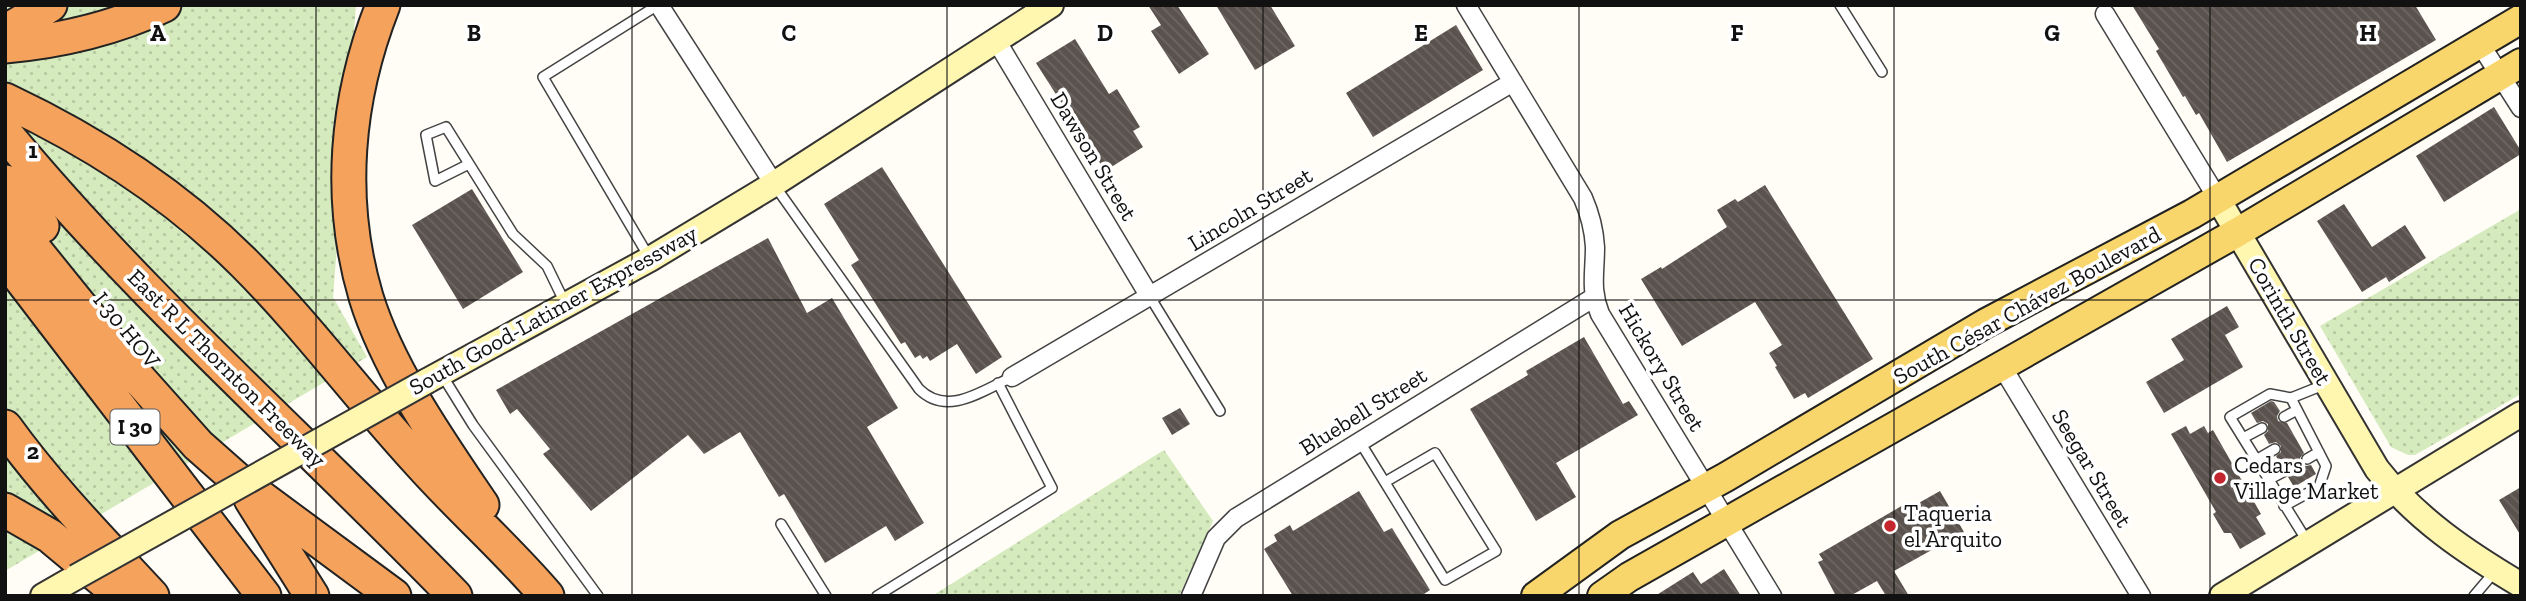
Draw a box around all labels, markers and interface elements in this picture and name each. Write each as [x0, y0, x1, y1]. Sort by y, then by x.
text: A [150, 19, 166, 47]
text: B [467, 19, 481, 47]
text: C [782, 19, 796, 47]
text: D [1097, 19, 1113, 47]
text: E [1414, 19, 1428, 47]
text: F [1730, 19, 1744, 47]
text: G [2044, 19, 2060, 47]
text: H [2359, 19, 2377, 47]
street label: Dawson Street [1045, 87, 1144, 226]
text: 1 [28, 136, 38, 164]
street label: Lincoln Street [1183, 161, 1317, 257]
street label: South Good-Latimer Expressway [404, 219, 702, 401]
street label: South César Chávez Boulevard [1888, 220, 2166, 390]
street label: Corinth Street [2242, 252, 2338, 390]
street label: East R L Thornton Freeway [122, 263, 332, 473]
street label: I 30 HOV [88, 286, 166, 374]
street label: Hickory Street [1613, 298, 1711, 437]
street label: Bluebell Street [1294, 361, 1432, 461]
street label: Seegar Street [2046, 404, 2138, 532]
road number: I 30 [110, 410, 160, 444]
text: 2 [27, 437, 39, 465]
place label: Cedars Village Market [2233, 451, 2379, 505]
marker: Cedars Village Market [2212, 470, 2228, 486]
place label: Taqueria el Arquito [1904, 499, 2002, 553]
marker: Taqueria el Arquito [1882, 518, 1898, 534]

